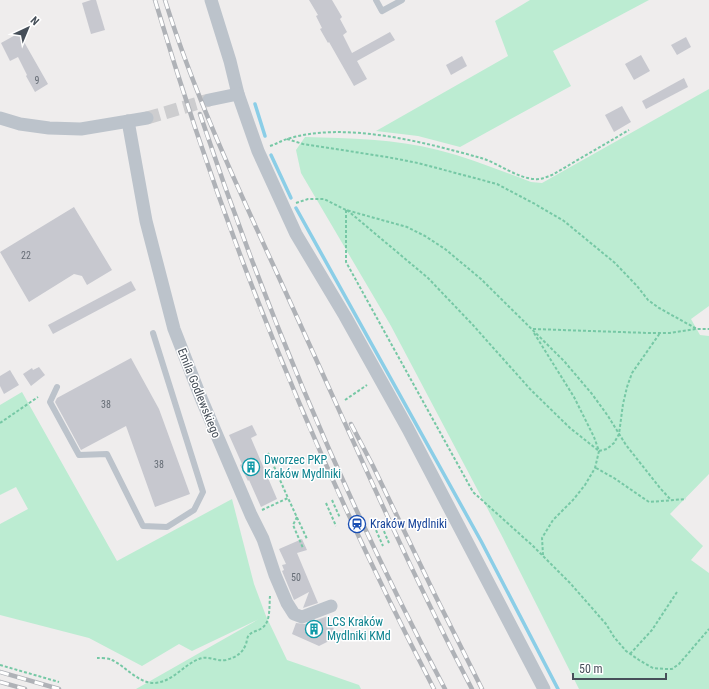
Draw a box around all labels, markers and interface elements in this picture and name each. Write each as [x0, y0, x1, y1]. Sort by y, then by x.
north arrow [8, 8, 48, 48]
text: N [28, 14, 42, 28]
house number: 9 [35, 75, 40, 86]
house number: 22 [21, 250, 31, 261]
street label: Emila Godlewskiego [175, 346, 223, 440]
house number: 38 [101, 399, 111, 410]
place label: Dworzec PKP Kraków Mydlniki [264, 453, 341, 481]
building icon: Dworzec PKP Kraków Mydlniki [241, 457, 261, 477]
house number: 38 [154, 459, 164, 470]
station icon: Kraków Mydlniki [347, 514, 367, 534]
place label: Kraków Mydlniki [370, 517, 447, 531]
house number: 50 [291, 572, 301, 583]
place label: LCS Kraków Mydlniki KMd [327, 615, 391, 643]
building icon: LCS Kraków Mydlniki KMd [304, 619, 324, 639]
scale bar [573, 655, 666, 681]
text: 50 m [579, 662, 603, 676]

